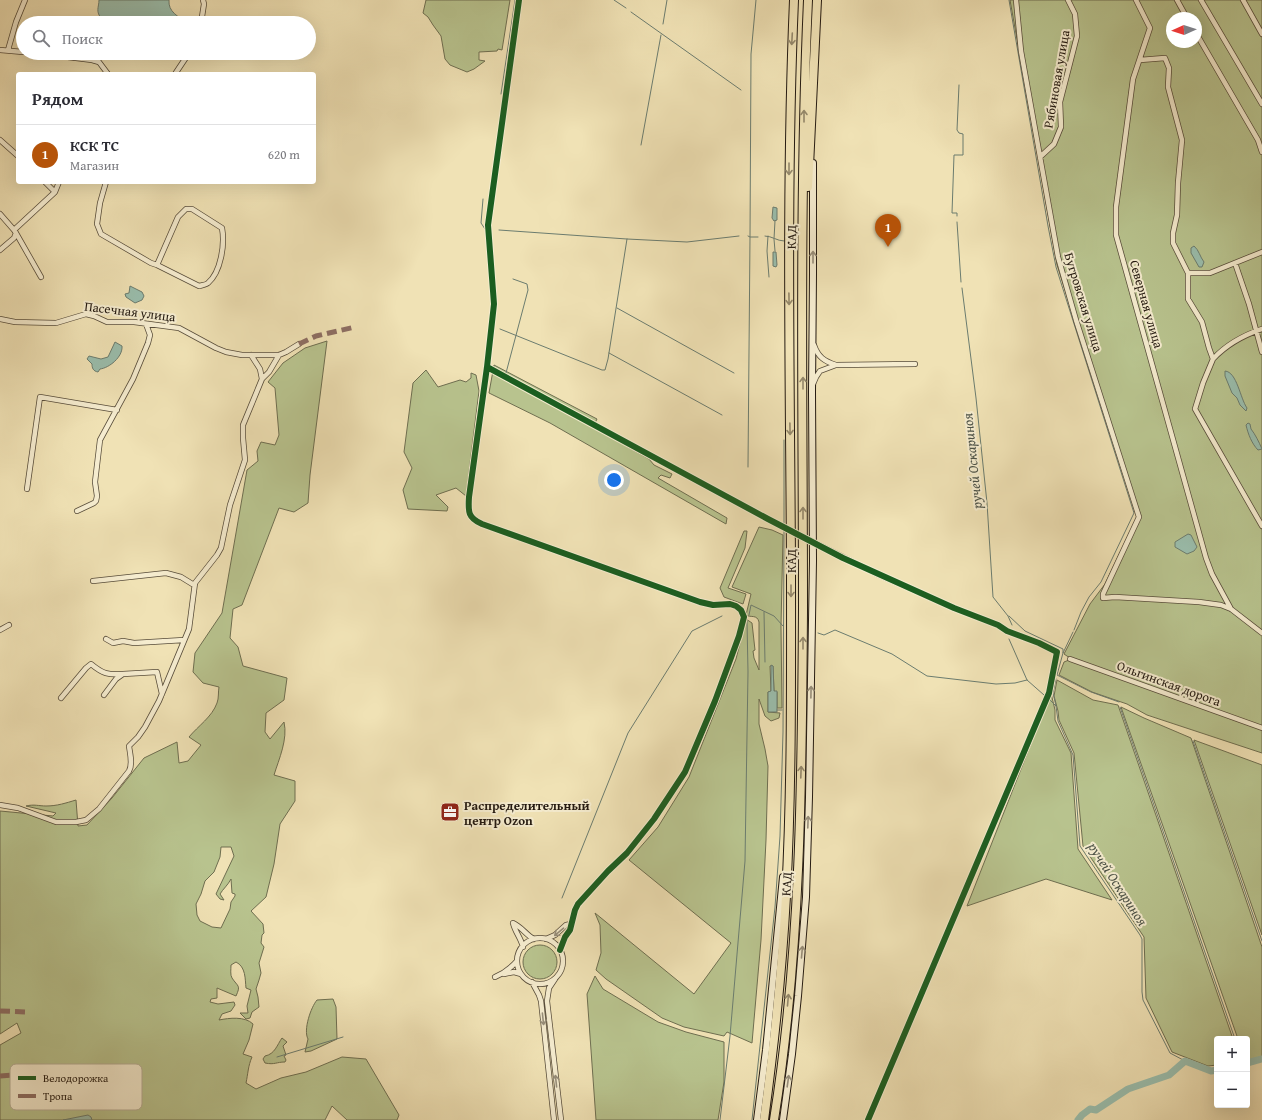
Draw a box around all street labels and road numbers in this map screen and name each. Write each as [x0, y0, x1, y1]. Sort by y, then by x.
street label: Рябиновая улица [1039, 28, 1075, 130]
street label: КАД [782, 225, 801, 249]
street label: Бугровская улица [1059, 250, 1108, 355]
street label: Северная улица [1125, 258, 1168, 351]
street label: Пасечная улица [83, 296, 177, 327]
street label: КАД [782, 549, 801, 573]
street label: Ольгинская дорога [1114, 656, 1224, 711]
street label: КАД [776, 871, 797, 897]

